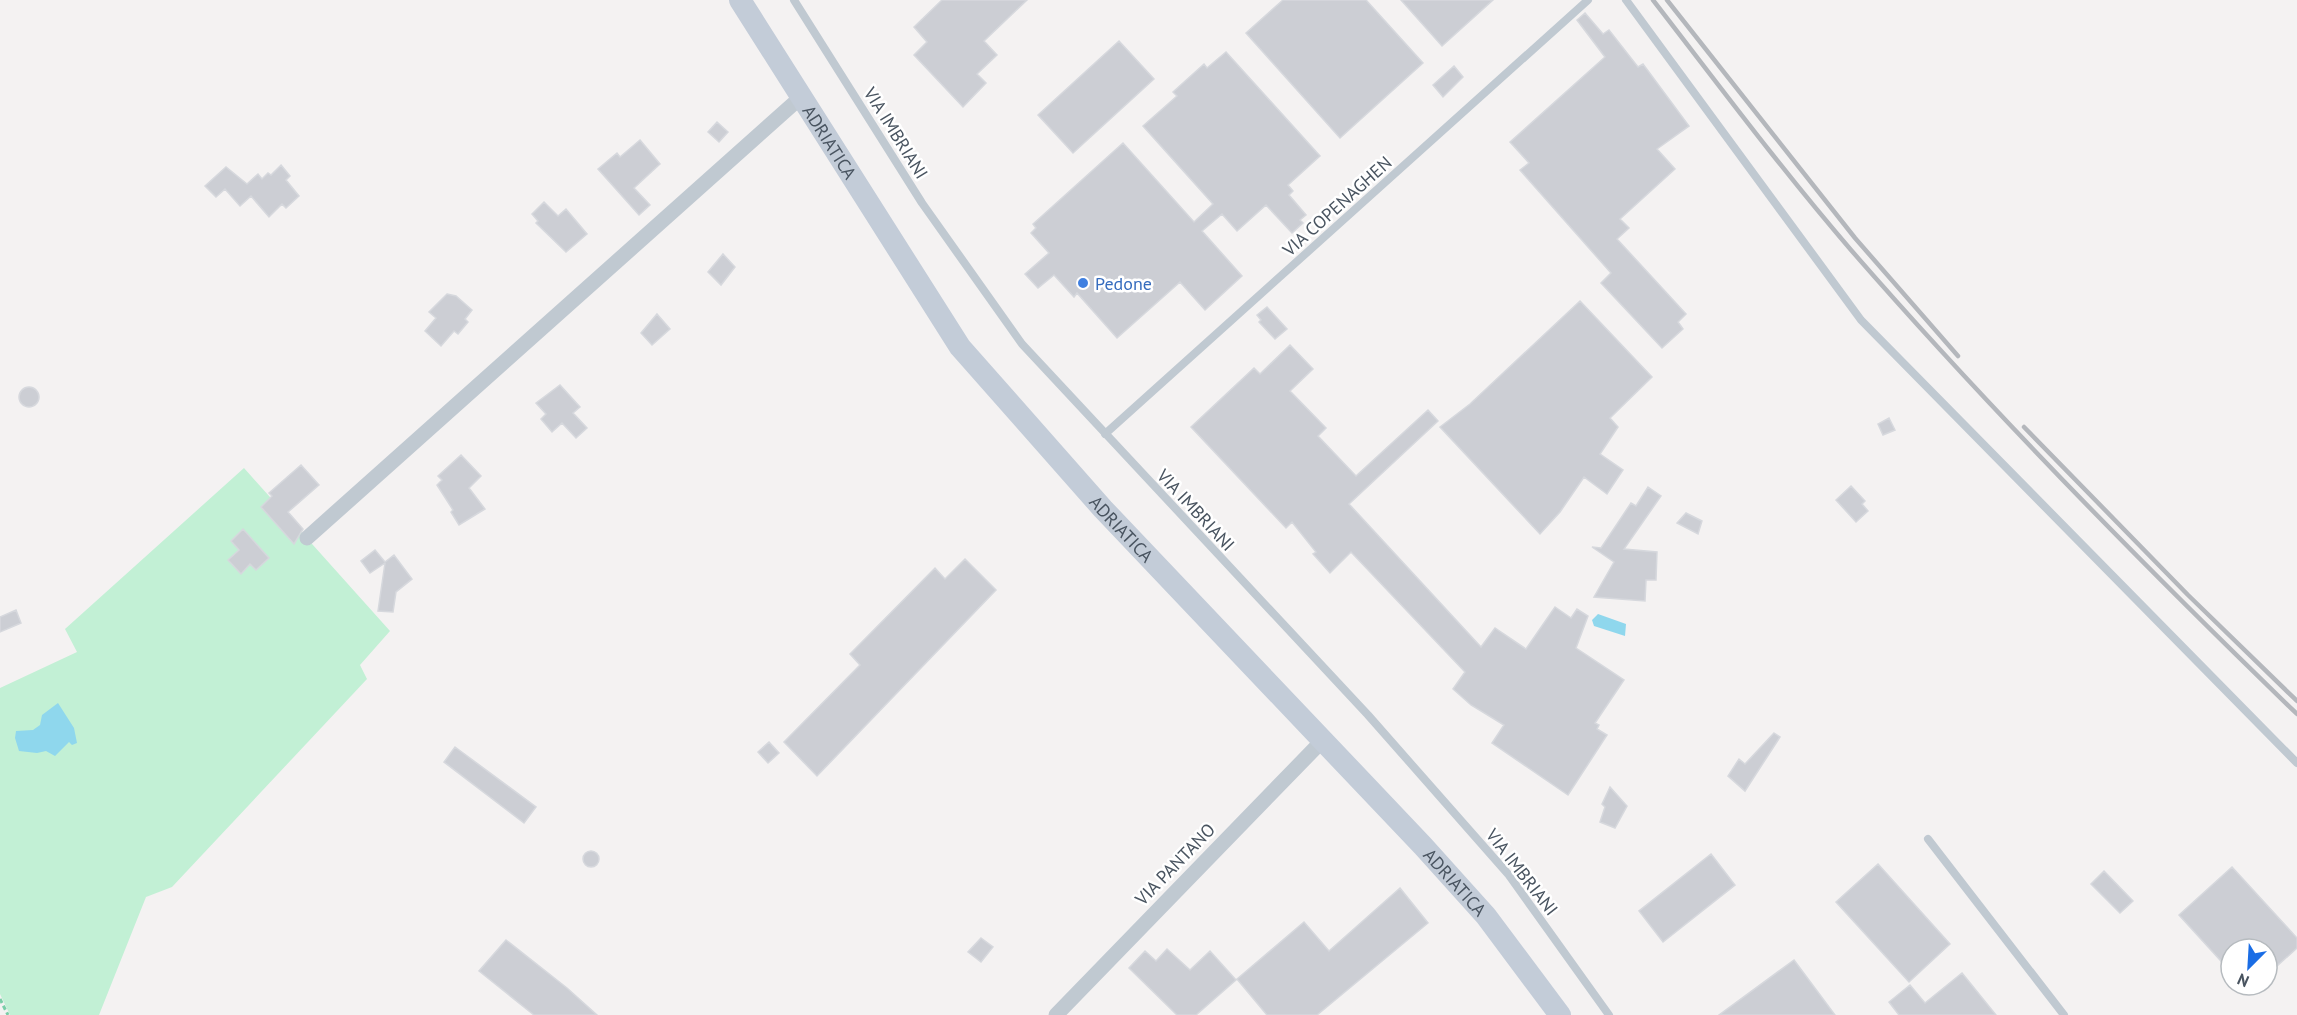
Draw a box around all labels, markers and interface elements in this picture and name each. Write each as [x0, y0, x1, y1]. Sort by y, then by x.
street label: VIA IMBRIANI [858, 82, 933, 183]
street label: ADRIATICA [798, 101, 862, 184]
street label: VIA COPENAGHEN [1277, 151, 1396, 262]
place label: Pedone [1095, 272, 1152, 295]
marker: Pedone [1076, 276, 1090, 290]
street label: VIA IMBRIANI [1151, 463, 1240, 556]
street label: ADRIATICA [1085, 490, 1159, 567]
street label: VIA PANTANO [1129, 818, 1220, 911]
street label: VIA IMBRIANI [1480, 823, 1563, 920]
street label: ADRIATICA [1419, 843, 1492, 921]
north arrow [2219, 937, 2279, 997]
text: N [2234, 969, 2252, 992]

